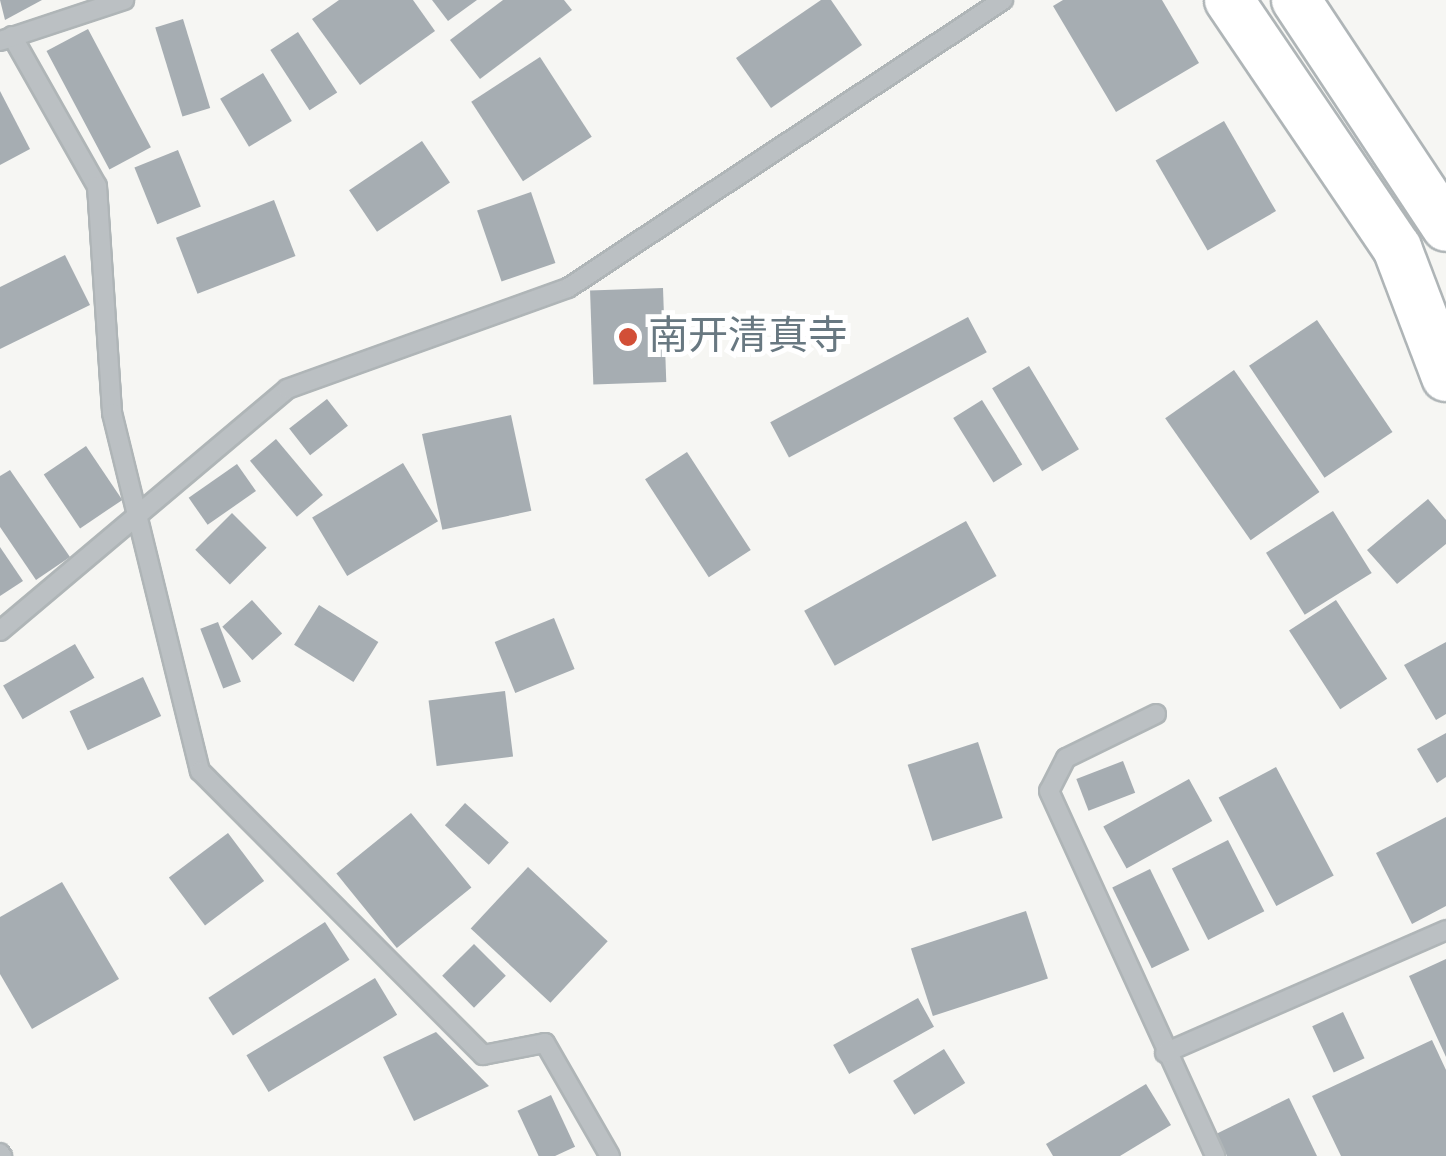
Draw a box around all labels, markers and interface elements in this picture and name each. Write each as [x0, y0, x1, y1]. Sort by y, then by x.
place label: 南开清真寺 [648, 313, 848, 361]
marker: 南开清真寺 [617, 326, 639, 348]

